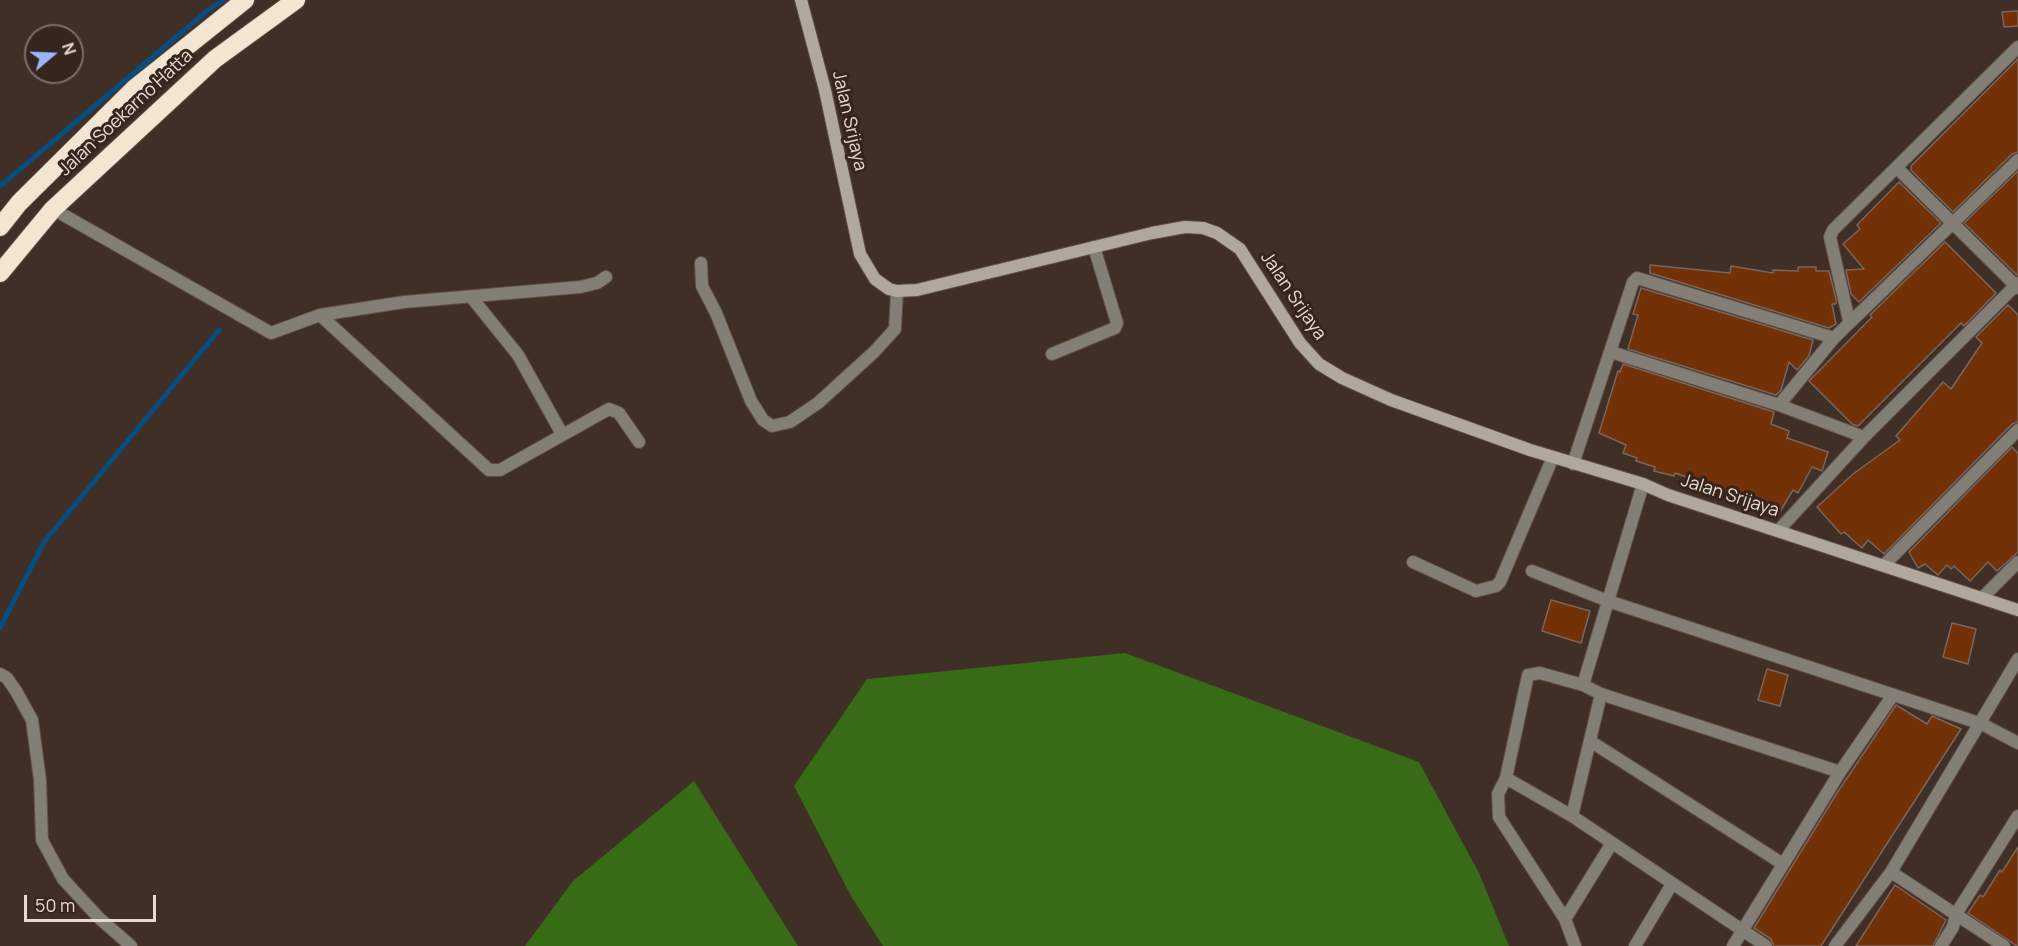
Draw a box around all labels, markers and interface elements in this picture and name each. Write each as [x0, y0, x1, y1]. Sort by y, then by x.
north arrow [24, 24, 84, 84]
text: N [57, 40, 81, 58]
street label: Jalan Soekarno Hatta [55, 45, 197, 181]
street label: Jalan Srijaya [827, 69, 871, 173]
street label: Jalan Srijaya [1256, 248, 1330, 344]
street label: Jalan Srijaya [1678, 470, 1782, 522]
scale bar [27, 883, 159, 921]
text: 50 m [35, 893, 75, 917]

